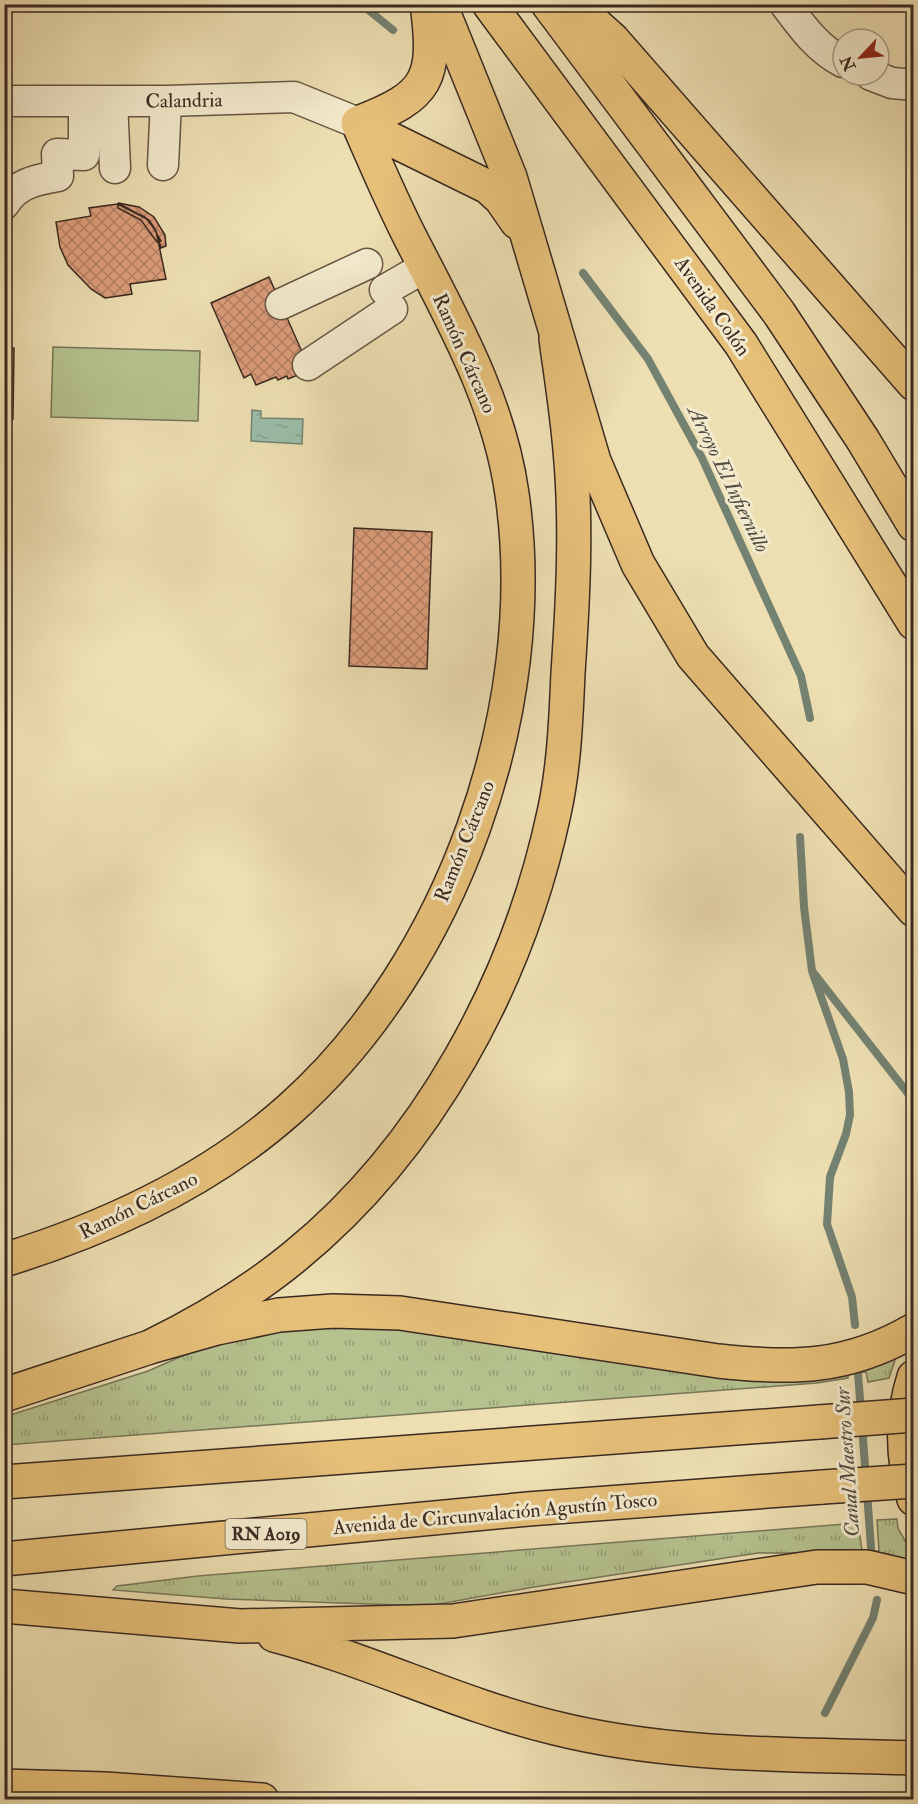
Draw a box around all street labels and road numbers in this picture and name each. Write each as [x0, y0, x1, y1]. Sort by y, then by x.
street label: Calandria [145, 87, 224, 114]
street label: Avenida Colón [669, 251, 756, 361]
street label: Ramón Cárcano [427, 289, 502, 417]
street label: Ramón Cárcano [429, 777, 500, 905]
street label: Ramón Cárcano [75, 1166, 201, 1245]
street label: Avenida de Circunvalación Agustín Tosco [331, 1487, 658, 1540]
road number: RN A019 [226, 1519, 306, 1549]

